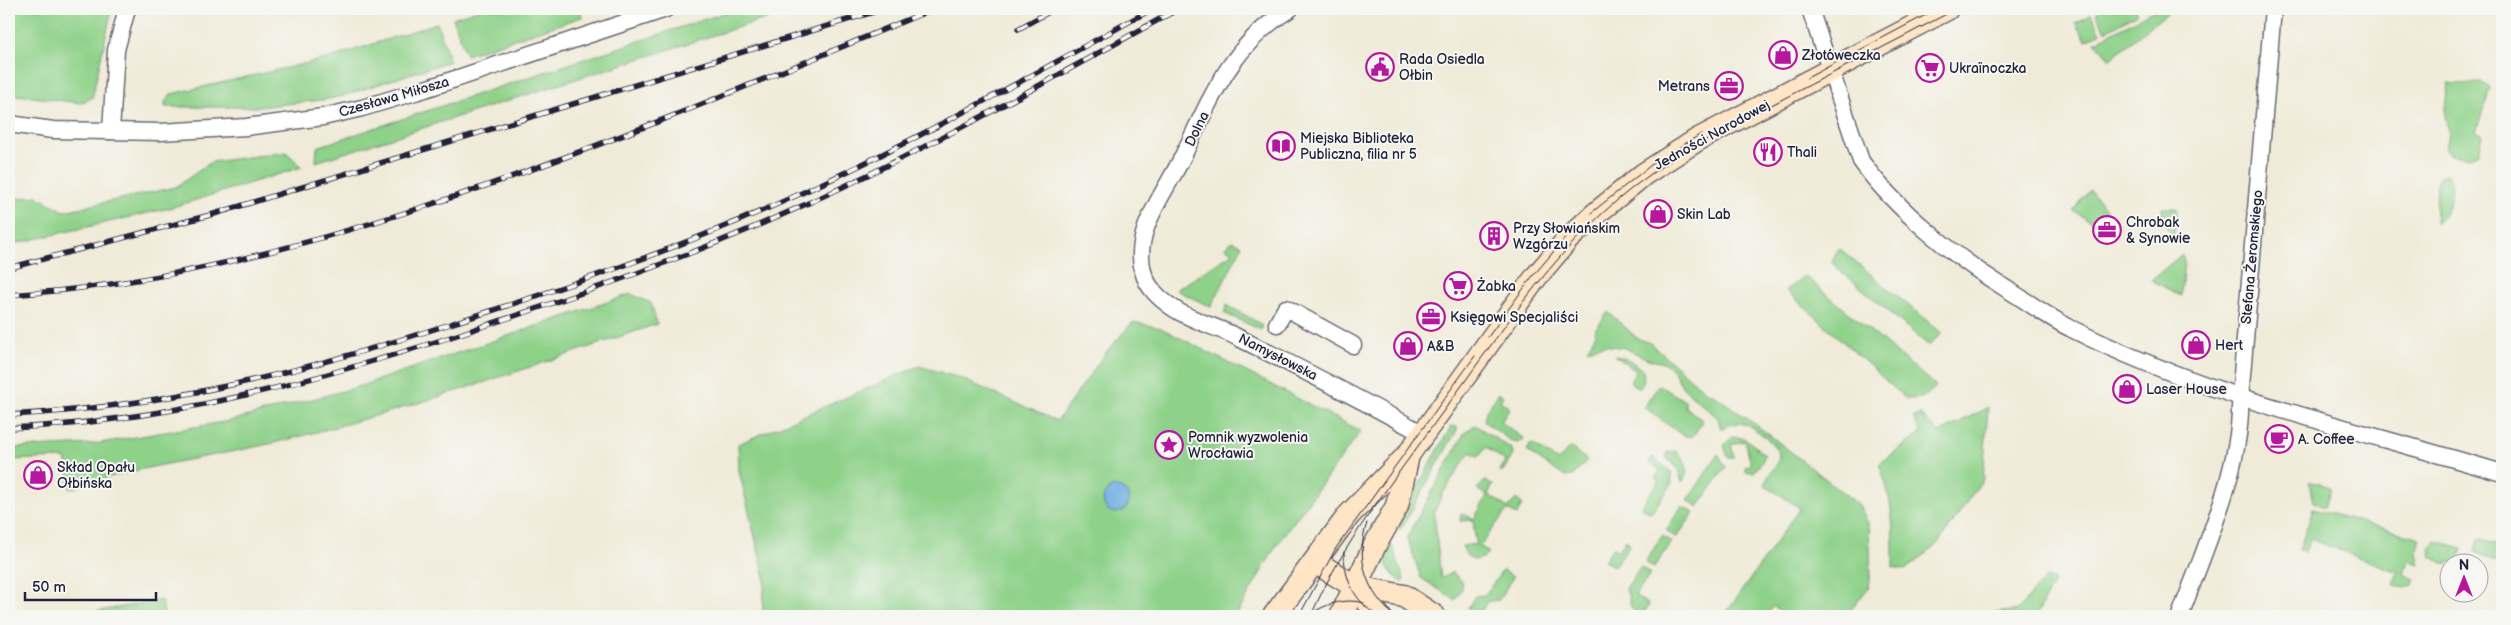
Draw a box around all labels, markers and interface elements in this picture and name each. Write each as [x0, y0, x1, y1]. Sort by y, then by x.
shop icon: Złotóweczka [1768, 40, 1798, 70]
place label: Złotóweczka [1801, 47, 1881, 64]
place label: Rada Osiedla Ołbin [1399, 51, 1485, 84]
public building icon: Rada Osiedla Ołbin [1365, 52, 1395, 82]
supermarket icon: Ukraïnoczka [1915, 53, 1945, 83]
place label: Ukraïnoczka [1949, 60, 2026, 77]
office icon: Metrans [1714, 71, 1744, 101]
street label: Czesława Miłosza [337, 73, 451, 121]
place label: Metrans [1658, 78, 1710, 95]
street label: Jedności Narodowej [1651, 96, 1773, 174]
street label: Dolna [1181, 109, 1213, 149]
place label: Miejska Biblioteka Publiczna, filia nr 5 [1300, 130, 1417, 163]
library icon: Miejska Biblioteka Publiczna, filia nr 5 [1266, 131, 1296, 161]
restaurant icon: Thali [1753, 137, 1783, 167]
place label: Thali [1787, 144, 1817, 161]
street label: Stefana Żeromskiego [2237, 189, 2266, 325]
shop icon: Skin Lab [1643, 199, 1673, 229]
place label: Skin Lab [1677, 206, 1731, 223]
place label: Chrobak & Synowie [2126, 214, 2190, 247]
office icon: Chrobak & Synowie [2092, 215, 2122, 245]
place label: Przy Słowiańskim Wzgórzu [1513, 220, 1620, 253]
building icon: Przy Słowiańskim Wzgórzu [1479, 221, 1509, 251]
supermarket icon: Żabka [1443, 271, 1473, 301]
place label: Żabka [1476, 277, 1516, 295]
office icon: Księgowi Specjaliści [1416, 302, 1446, 332]
place label: Księgowi Specjaliści [1450, 309, 1578, 326]
street label: Namysłowska [1236, 330, 1320, 384]
shop icon: Hert [2181, 330, 2211, 360]
shop icon: A&B [1393, 331, 1423, 361]
place label: Hert [2215, 337, 2244, 354]
place label: A&B [1427, 338, 1455, 355]
shop icon: Laser House [2112, 374, 2142, 404]
place label: Laser House [2146, 381, 2227, 398]
cafe icon: A. Coffee [2264, 424, 2294, 454]
place label: Pomnik wyzwolenia Wrocławia [1188, 429, 1308, 462]
place icon: Pomnik wyzwolenia Wrocławia [1154, 430, 1184, 460]
place label: A. Coffee [2298, 431, 2355, 448]
place label: Skład Opału Ołbińska [57, 459, 135, 492]
shop icon: Skład Opału Ołbińska [23, 460, 53, 490]
north arrow [2438, 552, 2488, 602]
text: N [2459, 557, 2469, 574]
scale bar [25, 570, 156, 602]
text: 50 m [32, 578, 66, 597]

